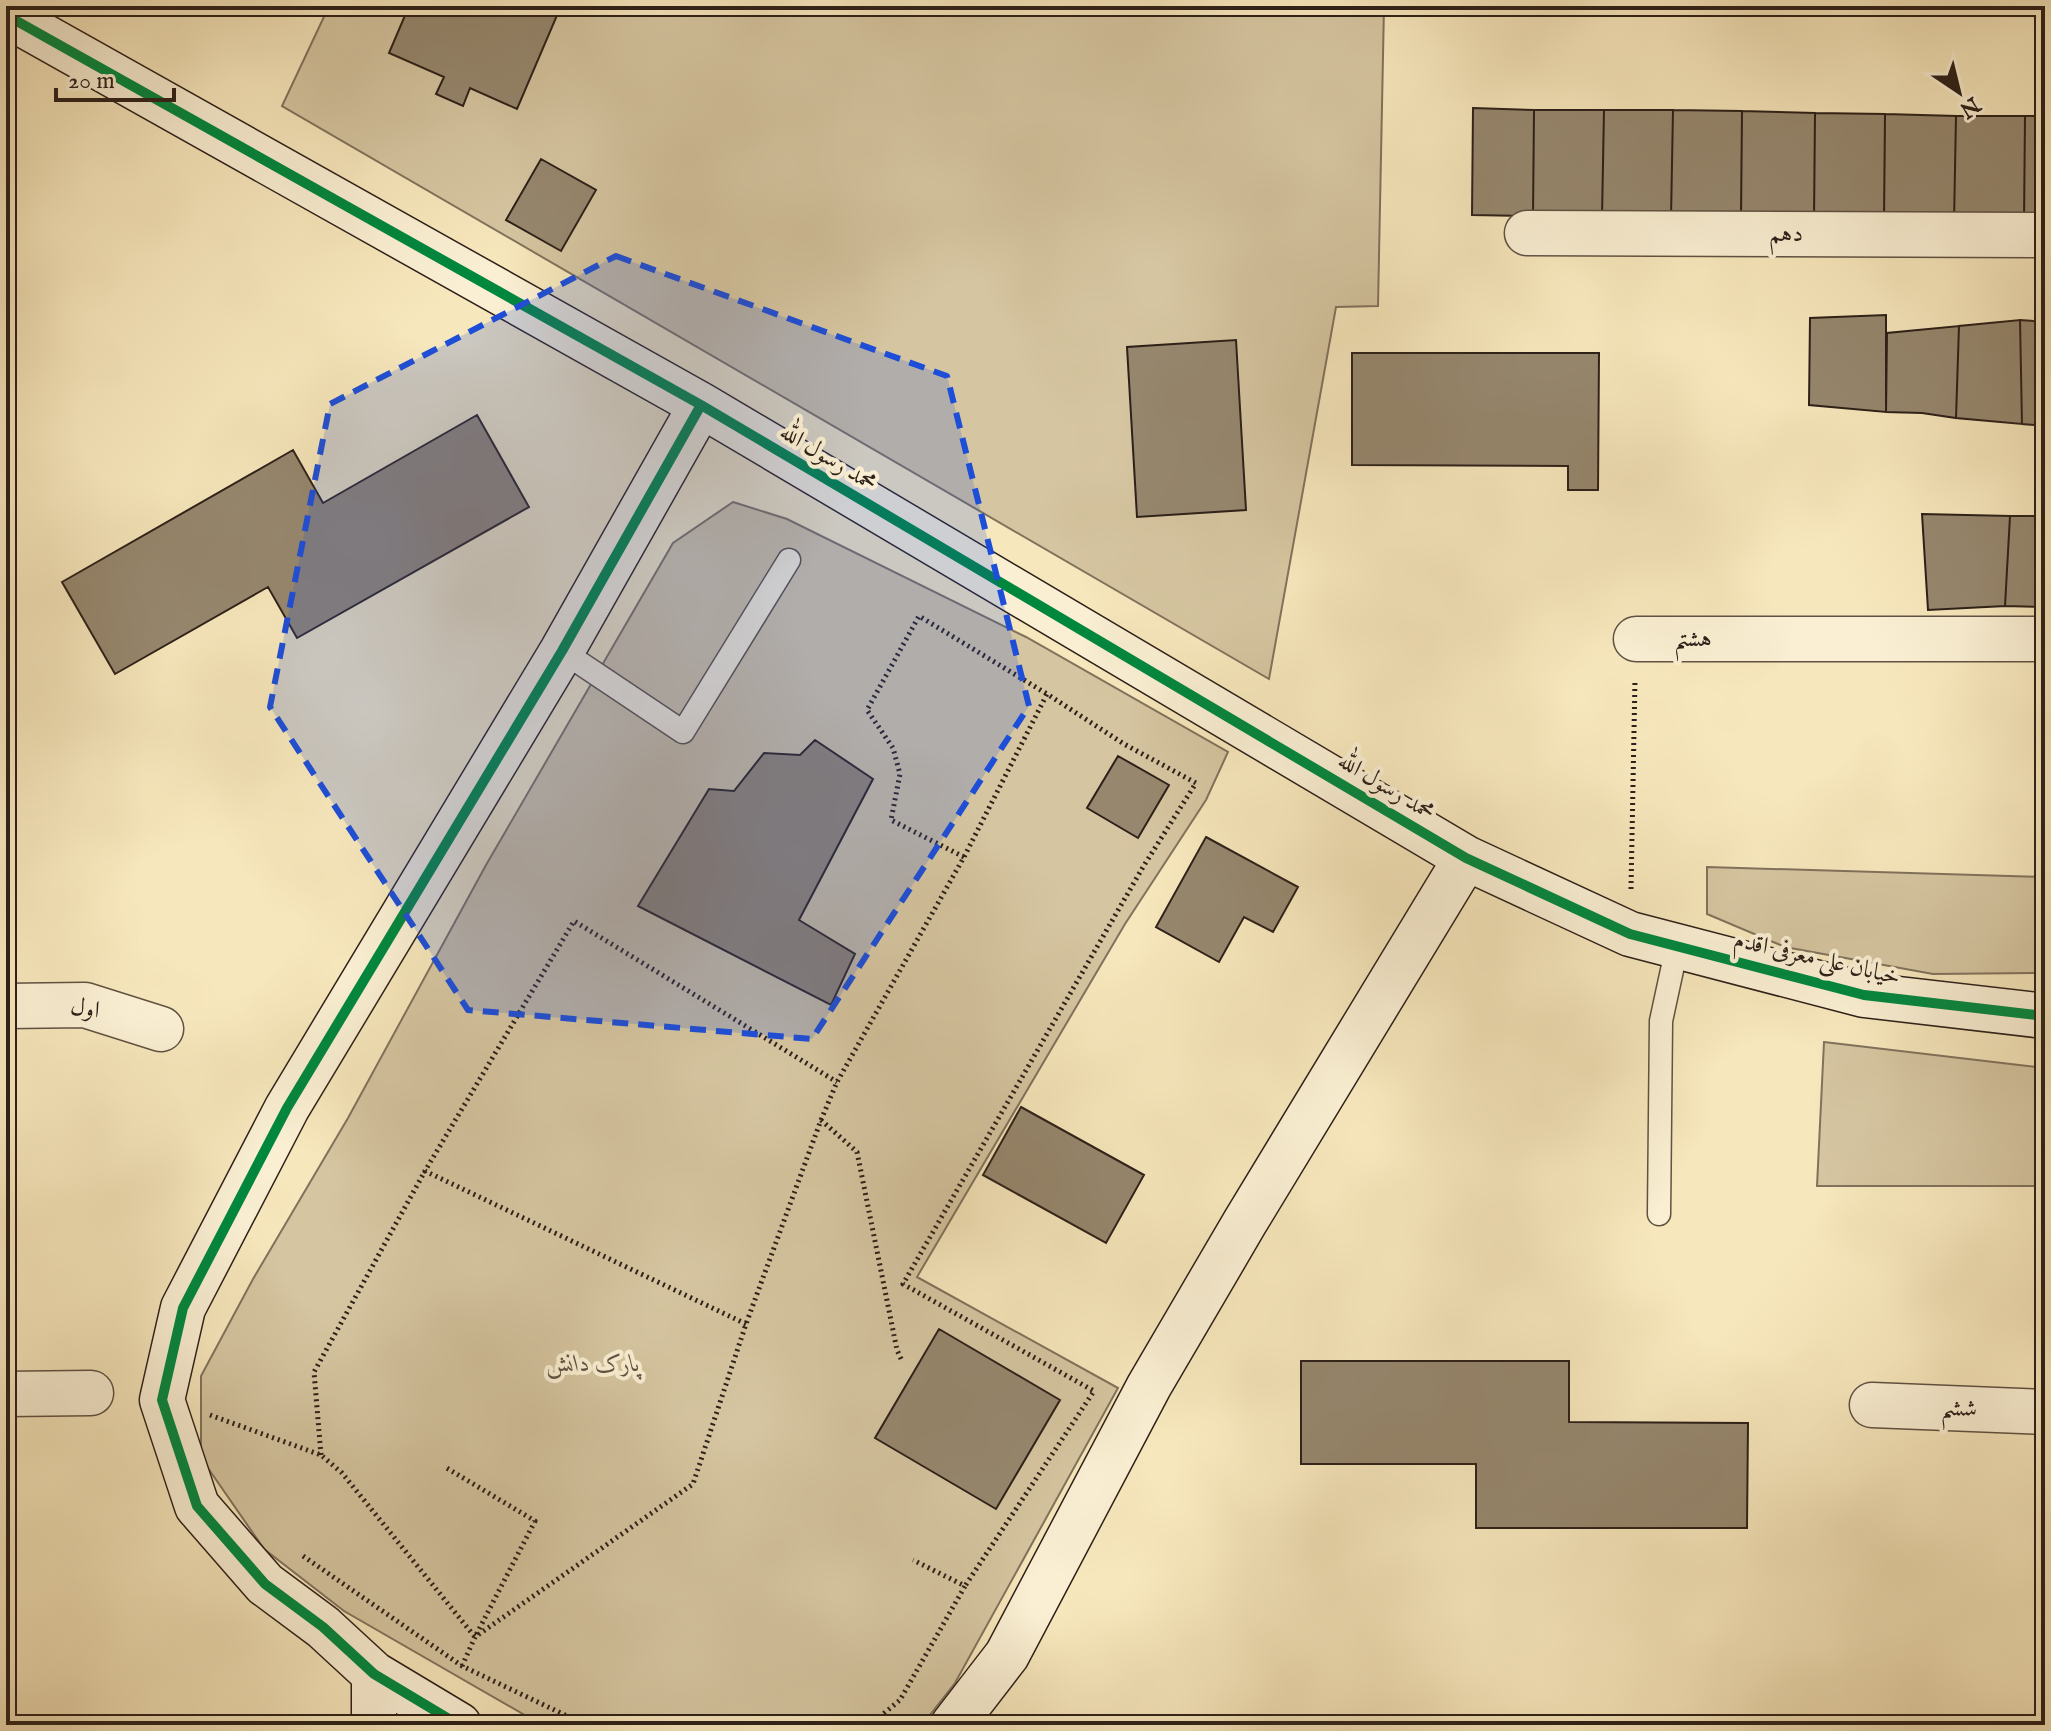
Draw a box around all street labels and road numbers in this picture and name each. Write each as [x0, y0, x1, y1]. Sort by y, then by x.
street label: دهم [1769, 219, 1803, 255]
street label: محمد رسول الله [774, 413, 885, 499]
street label: هشتم [1674, 624, 1712, 662]
street label: محمد رسول الله [1332, 742, 1443, 828]
street label: خیابان علی معرفی اقدم [1730, 925, 1903, 997]
street label: اول [68, 991, 102, 1027]
street label: ششم [1940, 1393, 1978, 1432]

